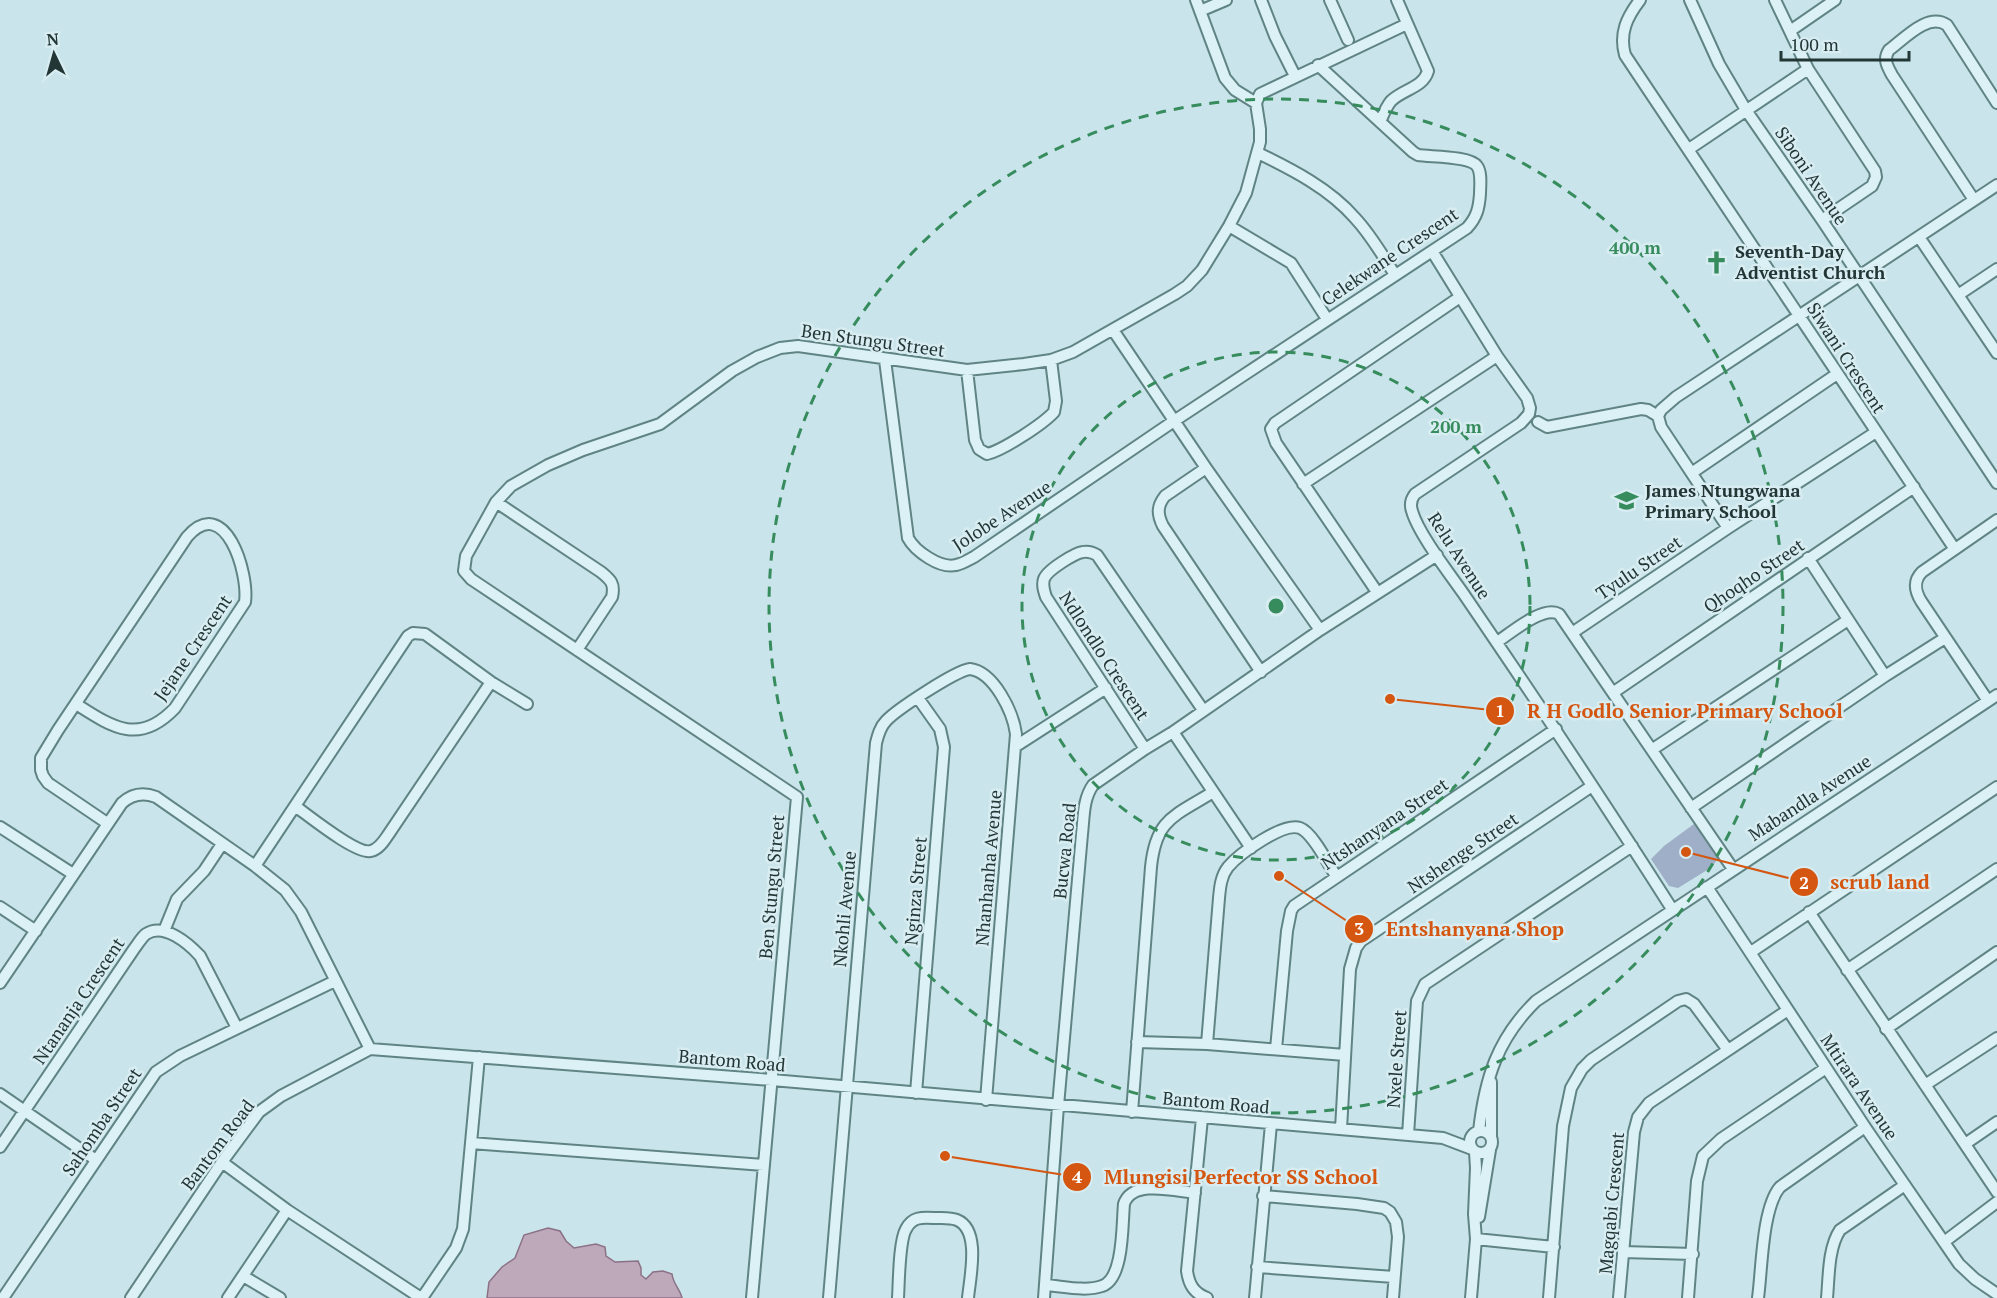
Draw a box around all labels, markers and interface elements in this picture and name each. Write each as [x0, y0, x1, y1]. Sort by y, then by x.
north arrow [24, 24, 84, 84]
scale bar [1781, 24, 1908, 62]
text: N [46, 28, 60, 51]
text: 100 m [1790, 32, 1839, 56]
street label: Siboni Avenue [1770, 122, 1854, 229]
street label: Celekwane Crescent [1316, 201, 1463, 311]
text: 400 m [1609, 235, 1661, 259]
place label: Seventh-Day Adventist Church [1735, 239, 1886, 284]
church icon: Seventh-Day Adventist Church [1704, 249, 1730, 275]
street label: Siwani Crescent [1802, 297, 1892, 418]
street label: Ben Stungu Street [800, 318, 947, 362]
text: 200 m [1430, 414, 1482, 438]
street label: Jolobe Avenue [947, 474, 1056, 556]
place label: James Ntungwana Primary School [1645, 478, 1800, 523]
school or university icon: James Ntungwana Primary School [1614, 488, 1640, 514]
street label: Relu Avenue [1423, 507, 1497, 603]
street label: Tyulu Street [1591, 529, 1686, 605]
street label: Qhoqho Street [1698, 532, 1809, 618]
street label: Ndlondlo Crescent [1054, 587, 1156, 725]
street label: Jejane Crescent [148, 589, 237, 705]
centre of rings [1266, 596, 1286, 616]
callout: R H Godlo Senior Primary School [1485, 692, 1855, 730]
text: R H Godlo Senior Primary School [1527, 697, 1843, 724]
text: 1 [1495, 698, 1505, 722]
street label: Mabandla Avenue [1743, 748, 1875, 846]
street label: Ntshanyana Street [1316, 772, 1453, 875]
street label: Nhanhanha Avenue [969, 789, 1007, 947]
street label: Bucwa Road [1047, 802, 1081, 900]
street label: Ntshenge Street [1402, 806, 1523, 898]
street label: Ben Stungu Street [753, 813, 789, 960]
street label: Nginza Street [898, 835, 932, 946]
street label: Nkohli Avenue [827, 850, 861, 968]
callout: scrub land [1789, 863, 1942, 901]
text: scrub land [1830, 868, 1930, 895]
text: 2 [1799, 870, 1809, 894]
callout: Entshanyana Shop [1344, 910, 1576, 948]
text: Entshanyana Shop [1386, 915, 1564, 942]
text: 3 [1354, 916, 1364, 940]
street label: Ntananja Crescent [27, 932, 130, 1068]
street label: Nxele Street [1381, 1009, 1411, 1109]
street label: Mtirara Avenue [1816, 1029, 1904, 1144]
street label: Bantom Road [677, 1043, 787, 1077]
street label: Sahomba Street [56, 1062, 147, 1180]
street label: Bantom Road [1161, 1085, 1271, 1119]
street label: Bantom Road [175, 1094, 259, 1195]
street label: Magqabi Crescent [1593, 1131, 1629, 1275]
callout: Mlungisi Perfector SS School [1062, 1158, 1390, 1196]
text: Mlungisi Perfector SS School [1104, 1163, 1378, 1190]
text: 4 [1072, 1164, 1083, 1188]

